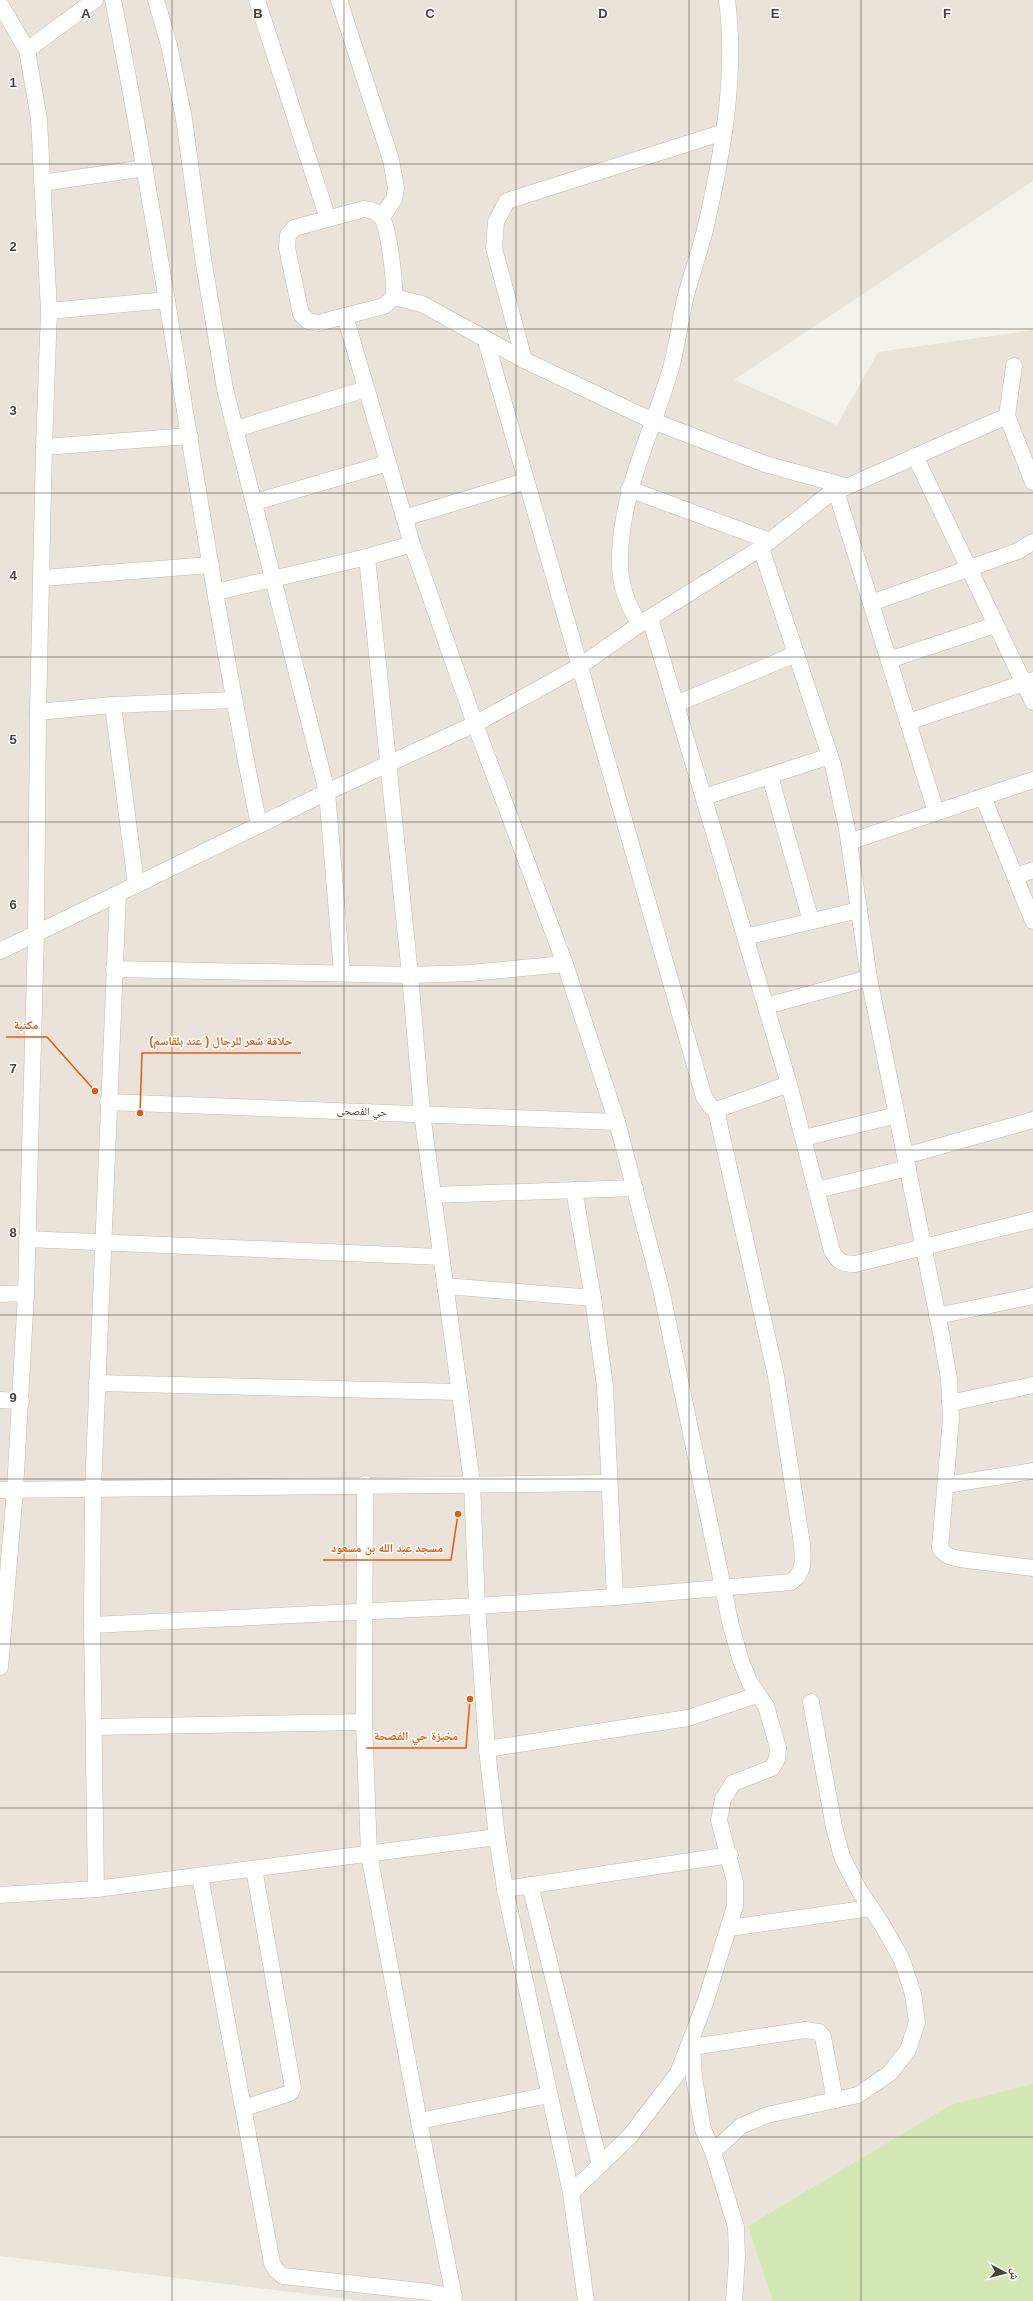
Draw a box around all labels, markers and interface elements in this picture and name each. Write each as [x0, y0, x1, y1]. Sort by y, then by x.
text: A [81, 6, 91, 21]
text: B [253, 6, 263, 21]
text: C [425, 6, 435, 21]
text: D [598, 6, 608, 21]
text: E [771, 6, 780, 21]
text: F [943, 6, 951, 21]
text: 1 [9, 75, 17, 90]
text: 2 [9, 239, 17, 254]
text: 3 [9, 403, 17, 418]
text: 4 [9, 568, 17, 583]
text: 5 [9, 732, 17, 747]
text: 6 [9, 897, 17, 912]
callout: مكتبة [6, 1013, 47, 1037]
text: مكتبة [14, 1018, 39, 1032]
callout: حلاقة شعر للرجال ( عند بلقاسم) [142, 1029, 301, 1053]
text: حلاقة شعر للرجال ( عند بلقاسم) [149, 1034, 293, 1049]
text: 7 [9, 1061, 17, 1076]
street label: حي الفصحى [337, 1104, 387, 1121]
text: 8 [9, 1225, 17, 1240]
text: 9 [9, 1390, 17, 1405]
callout: مسجد عبد الله بن مسعود [323, 1536, 451, 1560]
text: مسجد عبد الله بن مسعود [331, 1541, 443, 1556]
callout: مخبزة حي الفصحة [366, 1724, 466, 1748]
text: مخبزة حي الفصحة [374, 1729, 458, 1746]
north arrow [985, 2253, 1025, 2293]
text: ش [1006, 2267, 1022, 2281]

